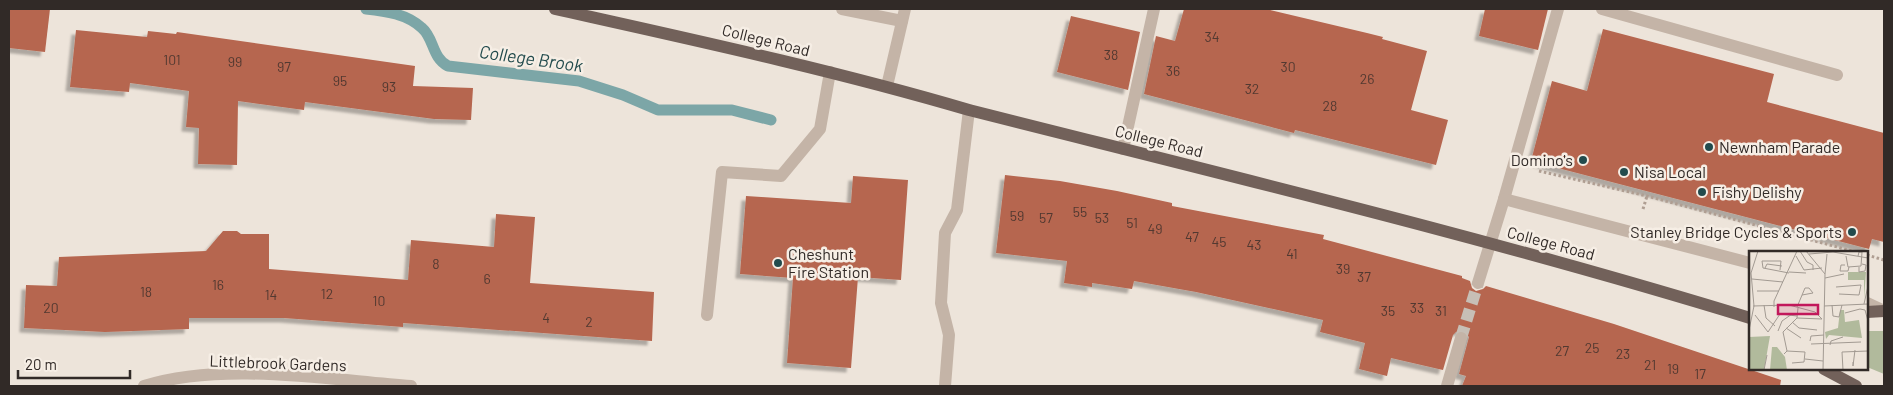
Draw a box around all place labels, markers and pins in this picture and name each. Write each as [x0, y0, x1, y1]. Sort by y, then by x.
place label: Newnham Parade [1719, 137, 1840, 156]
marker: Newnham Parade [1703, 141, 1715, 153]
place label: Domino's [1511, 150, 1573, 169]
marker: Domino's [1577, 154, 1589, 166]
place label: Nisa Local [1634, 162, 1706, 181]
marker: Nisa Local [1618, 166, 1630, 178]
place label: Fishy Delishy [1712, 182, 1802, 201]
marker: Fishy Delishy [1696, 186, 1708, 198]
place label: Stanley Bridge Cycles & Sports [1630, 222, 1842, 241]
marker: Stanley Bridge Cycles & Sports [1846, 226, 1858, 238]
place label: Cheshunt Fire Station [788, 244, 869, 281]
marker: Cheshunt Fire Station [772, 257, 784, 269]

